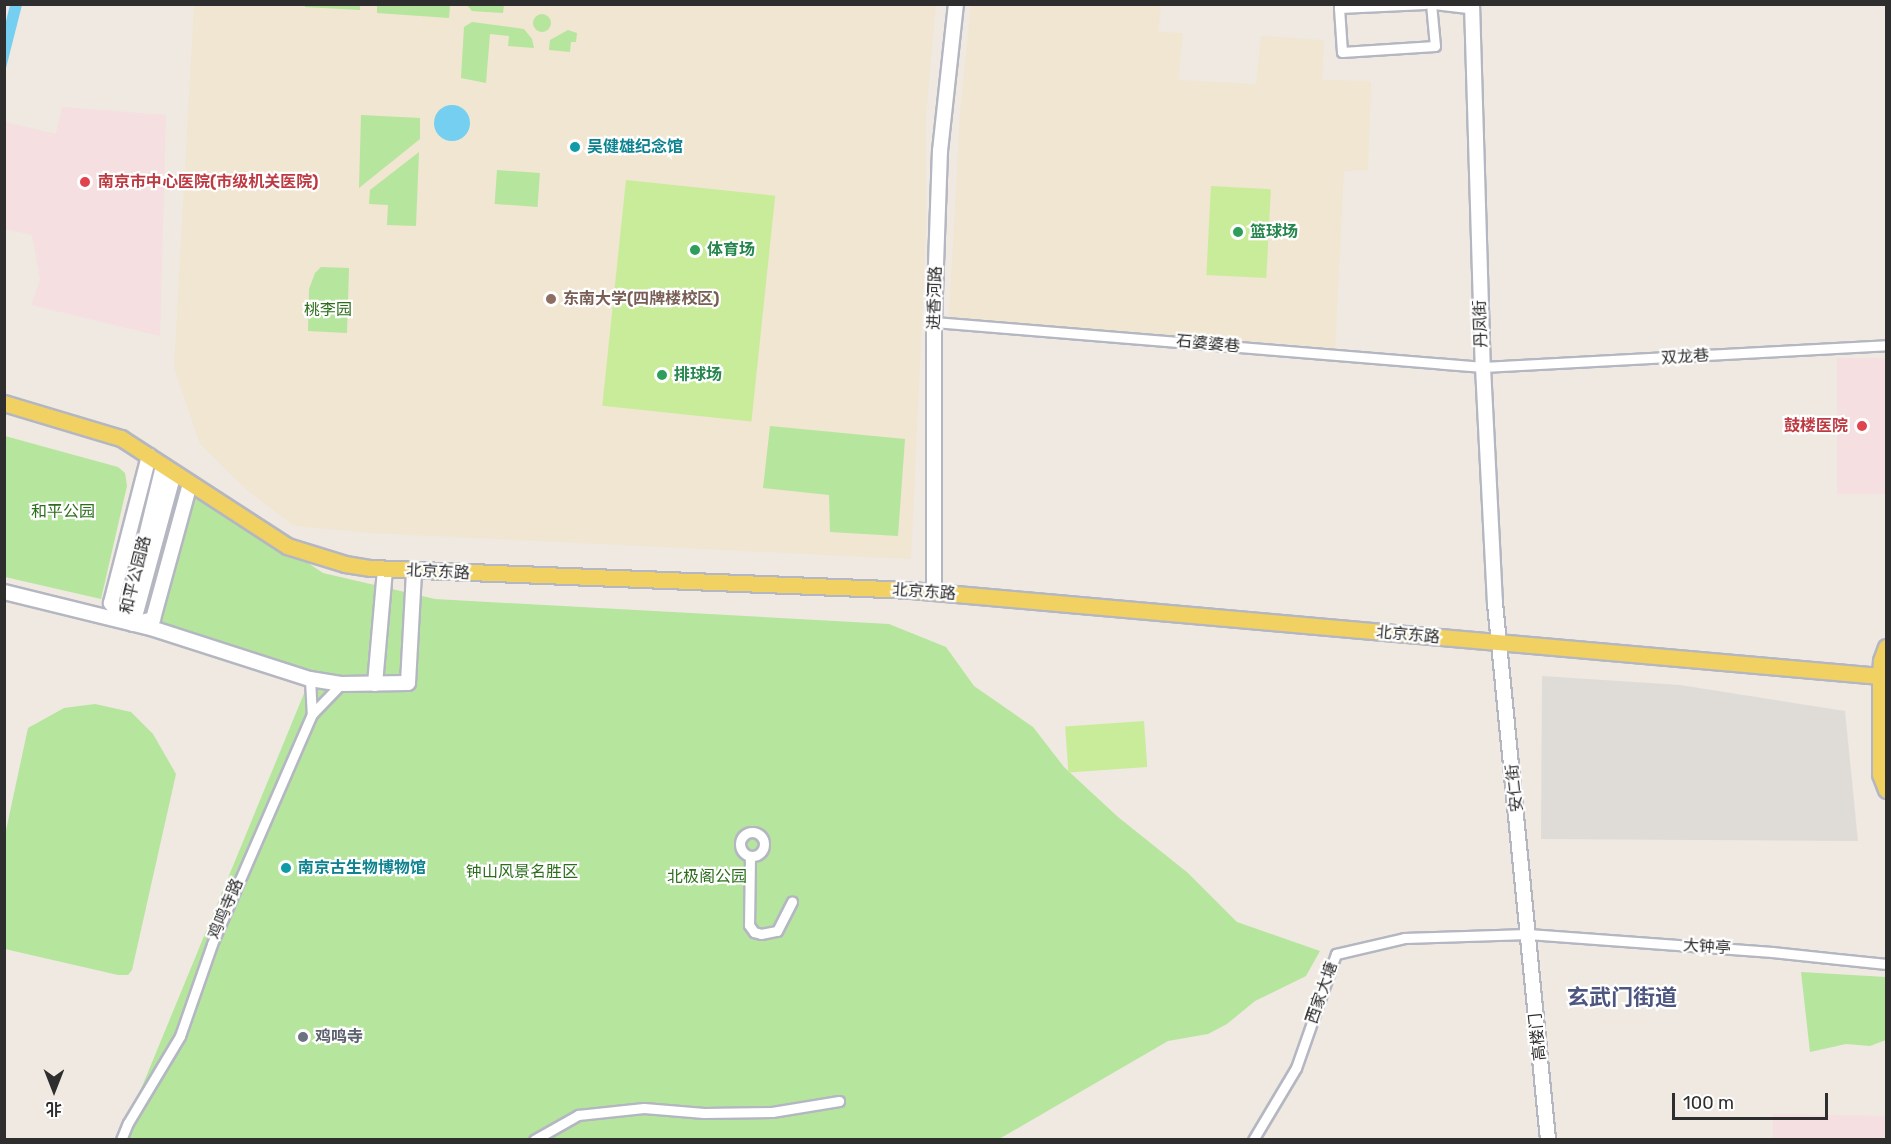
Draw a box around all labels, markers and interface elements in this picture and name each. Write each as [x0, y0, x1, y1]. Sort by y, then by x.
place label: 吴健雄纪念馆 [587, 137, 683, 157]
marker: 吴健雄纪念馆 [568, 140, 582, 154]
place label: 南京市中心医院(市级机关医院) [98, 172, 318, 192]
marker: 南京市中心医院(市级机关医院) [76, 173, 94, 191]
place label: 篮球场 [1250, 222, 1298, 242]
marker: 篮球场 [1231, 225, 1245, 239]
place label: 体育场 [707, 240, 755, 260]
marker: 体育场 [688, 243, 702, 257]
street label: 进香河路 [924, 266, 946, 330]
place label: 东南大学(四牌楼校区) [563, 289, 719, 309]
marker: 东南大学(四牌楼校区) [544, 292, 558, 306]
park label: 桃李园 [304, 300, 352, 320]
street label: 丹凤街 [1471, 300, 1491, 348]
street label: 石婆婆巷 [1175, 332, 1241, 356]
street label: 双龙巷 [1660, 346, 1710, 368]
place label: 排球场 [674, 365, 722, 385]
marker: 排球场 [655, 368, 669, 382]
place label: 鼓楼医院 [1784, 416, 1848, 436]
marker: 鼓楼医院 [1853, 417, 1871, 435]
park label: 和平公园 [31, 502, 95, 522]
street label: 和平公园路 [117, 534, 155, 616]
street label: 北京东路 [406, 561, 470, 583]
street label: 北京东路 [891, 580, 957, 604]
street label: 北京东路 [1375, 623, 1441, 647]
street label: 安仁街 [1503, 763, 1527, 813]
place label: 南京古生物博物馆 [298, 858, 426, 878]
marker: 南京古生物博物馆 [279, 861, 293, 875]
park label: 钟山风景名胜区 [466, 862, 578, 882]
park label: 北极阁公园 [667, 867, 747, 887]
street label: 鸡鸣寺路 [205, 876, 247, 942]
street label: 大钟亭 [1682, 936, 1732, 958]
street label: 西家大塘 [1303, 960, 1341, 1026]
district label: 玄武门街道 [1567, 985, 1677, 1011]
street label: 高楼门 [1526, 1012, 1550, 1062]
place label: 鸡鸣寺 [315, 1027, 363, 1047]
marker: 鸡鸣寺 [296, 1030, 310, 1044]
north arrow [24, 1060, 84, 1120]
scale bar [1675, 1081, 1831, 1119]
text: 100 m [1683, 1092, 1734, 1114]
text: 北 [46, 1099, 62, 1118]

